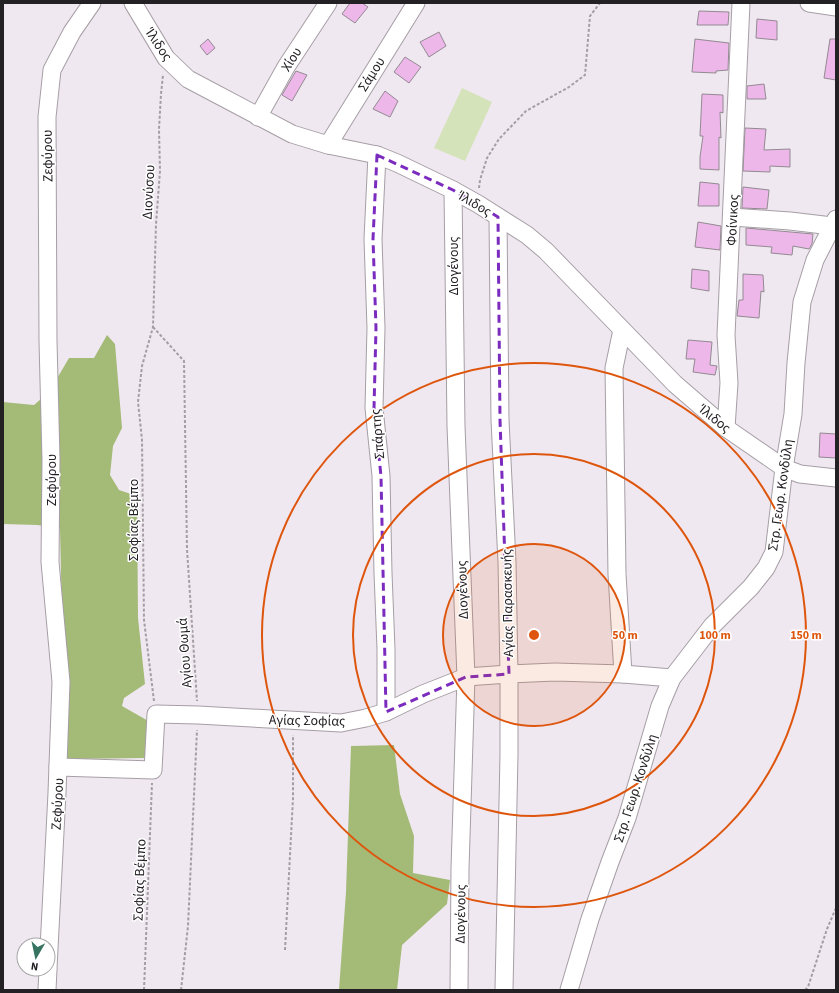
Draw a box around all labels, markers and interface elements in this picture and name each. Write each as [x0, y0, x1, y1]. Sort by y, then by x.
street label: Ίλιδος [139, 23, 177, 65]
street label: Χίου [277, 43, 307, 76]
street label: Σάμου [353, 53, 390, 96]
street label: Ζεφύρου [38, 130, 58, 182]
street label: Διονύσου [138, 164, 160, 220]
street label: Ίλιδος [453, 185, 495, 222]
street label: Φοίνικος [722, 194, 744, 246]
street label: Διογένους [444, 236, 464, 296]
street label: Ίλιδος [693, 399, 735, 438]
street label: Σπάρτης [366, 408, 390, 460]
street label: Στρ. Γεωρ. Κονδύλη [763, 438, 799, 552]
street label: Ζεφύρου [42, 454, 62, 506]
street label: Σοφίας Βέμπο [124, 479, 144, 561]
street label: Αγίας Παρασκευής [497, 549, 519, 657]
street label: Διογένους [452, 560, 474, 620]
street label: Αγίου Θωμά [173, 617, 197, 689]
text: 50 m [612, 627, 638, 644]
text: 100 m [699, 627, 731, 644]
text: 150 m [790, 627, 822, 644]
centre of rings [527, 628, 541, 642]
street label: Αγίας Σοφίας [269, 710, 345, 732]
street label: Στρ. Γεωρ. Κονδύλη [609, 732, 663, 845]
street label: Ζεφύρου [47, 777, 69, 831]
street label: Σοφίας Βέμπο [129, 839, 151, 922]
street label: Διογένους [450, 884, 472, 944]
north arrow [16, 937, 56, 977]
text: N [30, 958, 39, 974]

